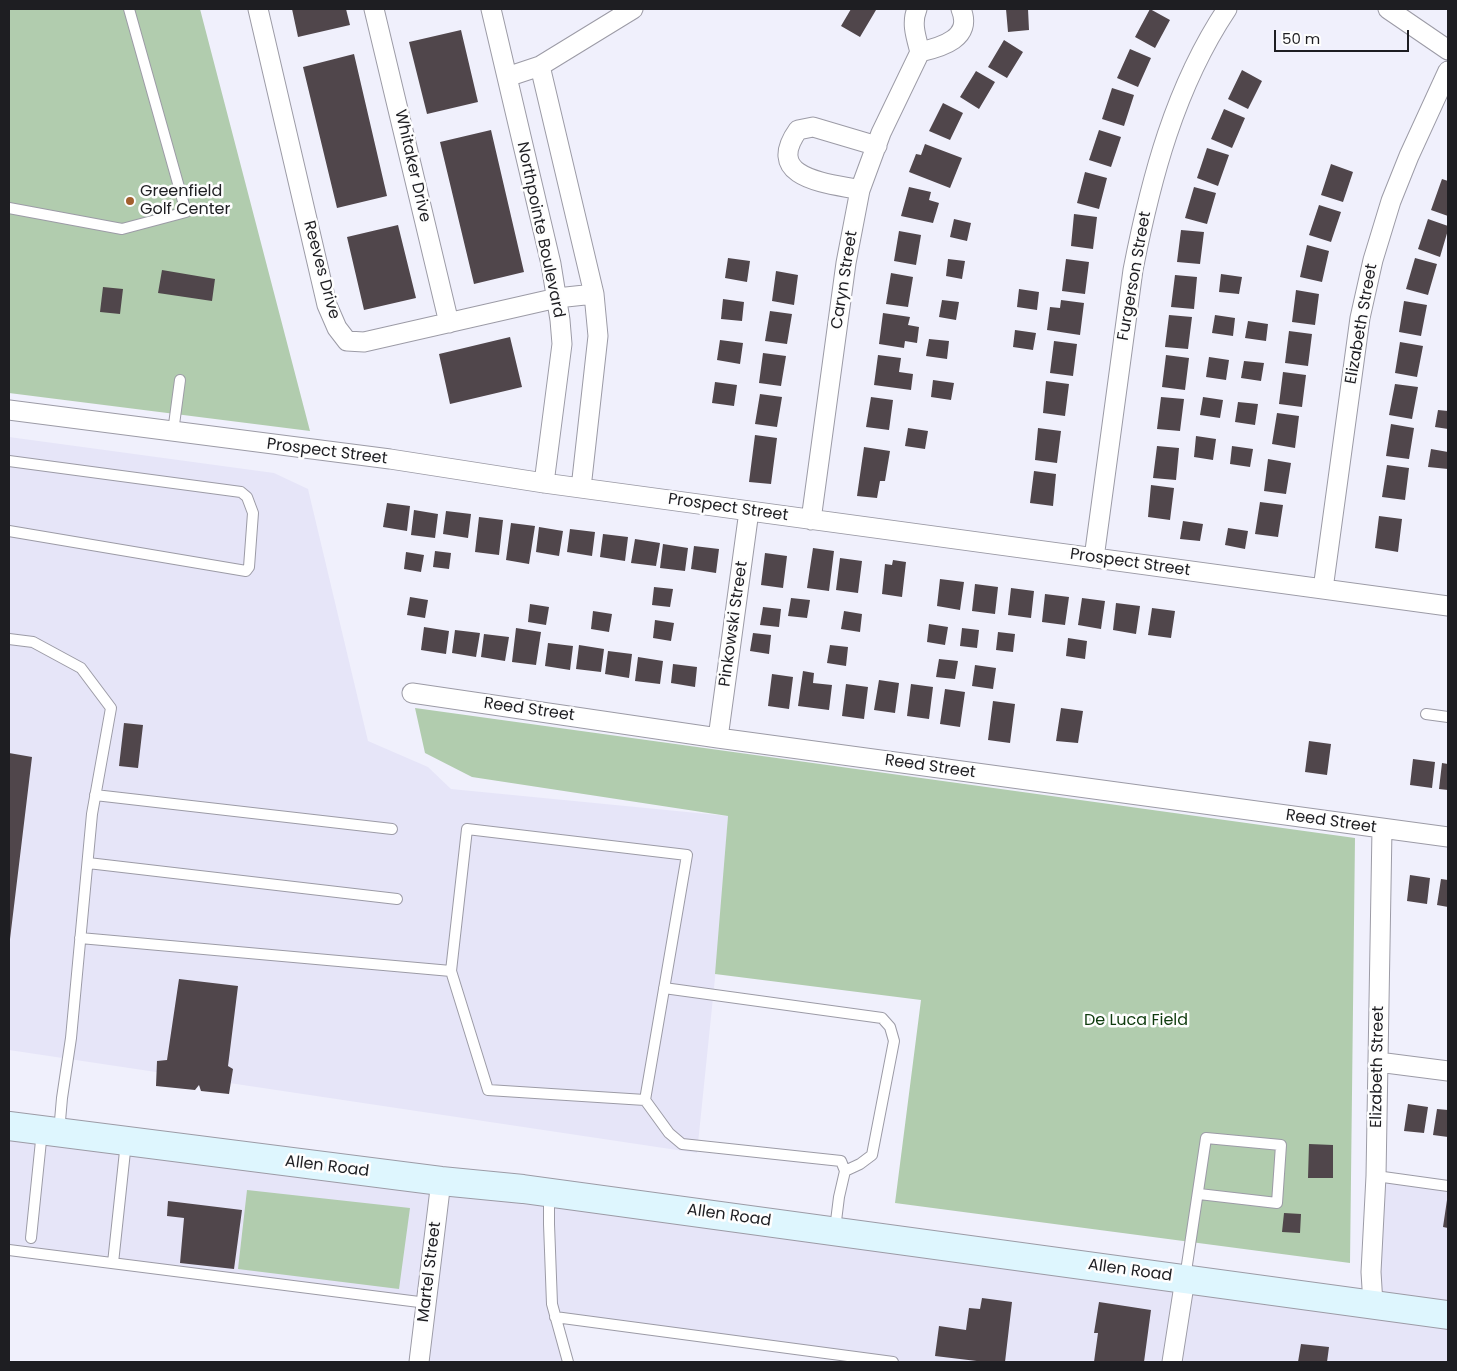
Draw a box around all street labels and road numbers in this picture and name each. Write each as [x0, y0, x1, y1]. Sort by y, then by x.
street label: Whitaker Drive [390, 108, 434, 224]
street label: Northpointe Boulevard [512, 140, 568, 320]
street label: Furgerson Street [1114, 210, 1156, 342]
street label: Reeves Drive [299, 219, 343, 321]
street label: Caryn Street [828, 229, 862, 331]
street label: Elizabeth Street [1342, 262, 1382, 386]
street label: Prospect Street [266, 435, 388, 469]
street label: Prospect Street [667, 490, 789, 526]
street label: Prospect Street [1069, 545, 1191, 581]
street label: Pinkowski Street [716, 560, 752, 688]
street label: Reed Street [482, 694, 576, 726]
street label: Reed Street [883, 751, 977, 783]
street label: Reed Street [1284, 806, 1378, 838]
street label: Elizabeth Street [1367, 1006, 1389, 1128]
street label: Allen Road [284, 1152, 370, 1182]
street label: Allen Road [686, 1201, 772, 1231]
street label: Martel Street [414, 1221, 446, 1323]
street label: Allen Road [1087, 1256, 1173, 1286]

